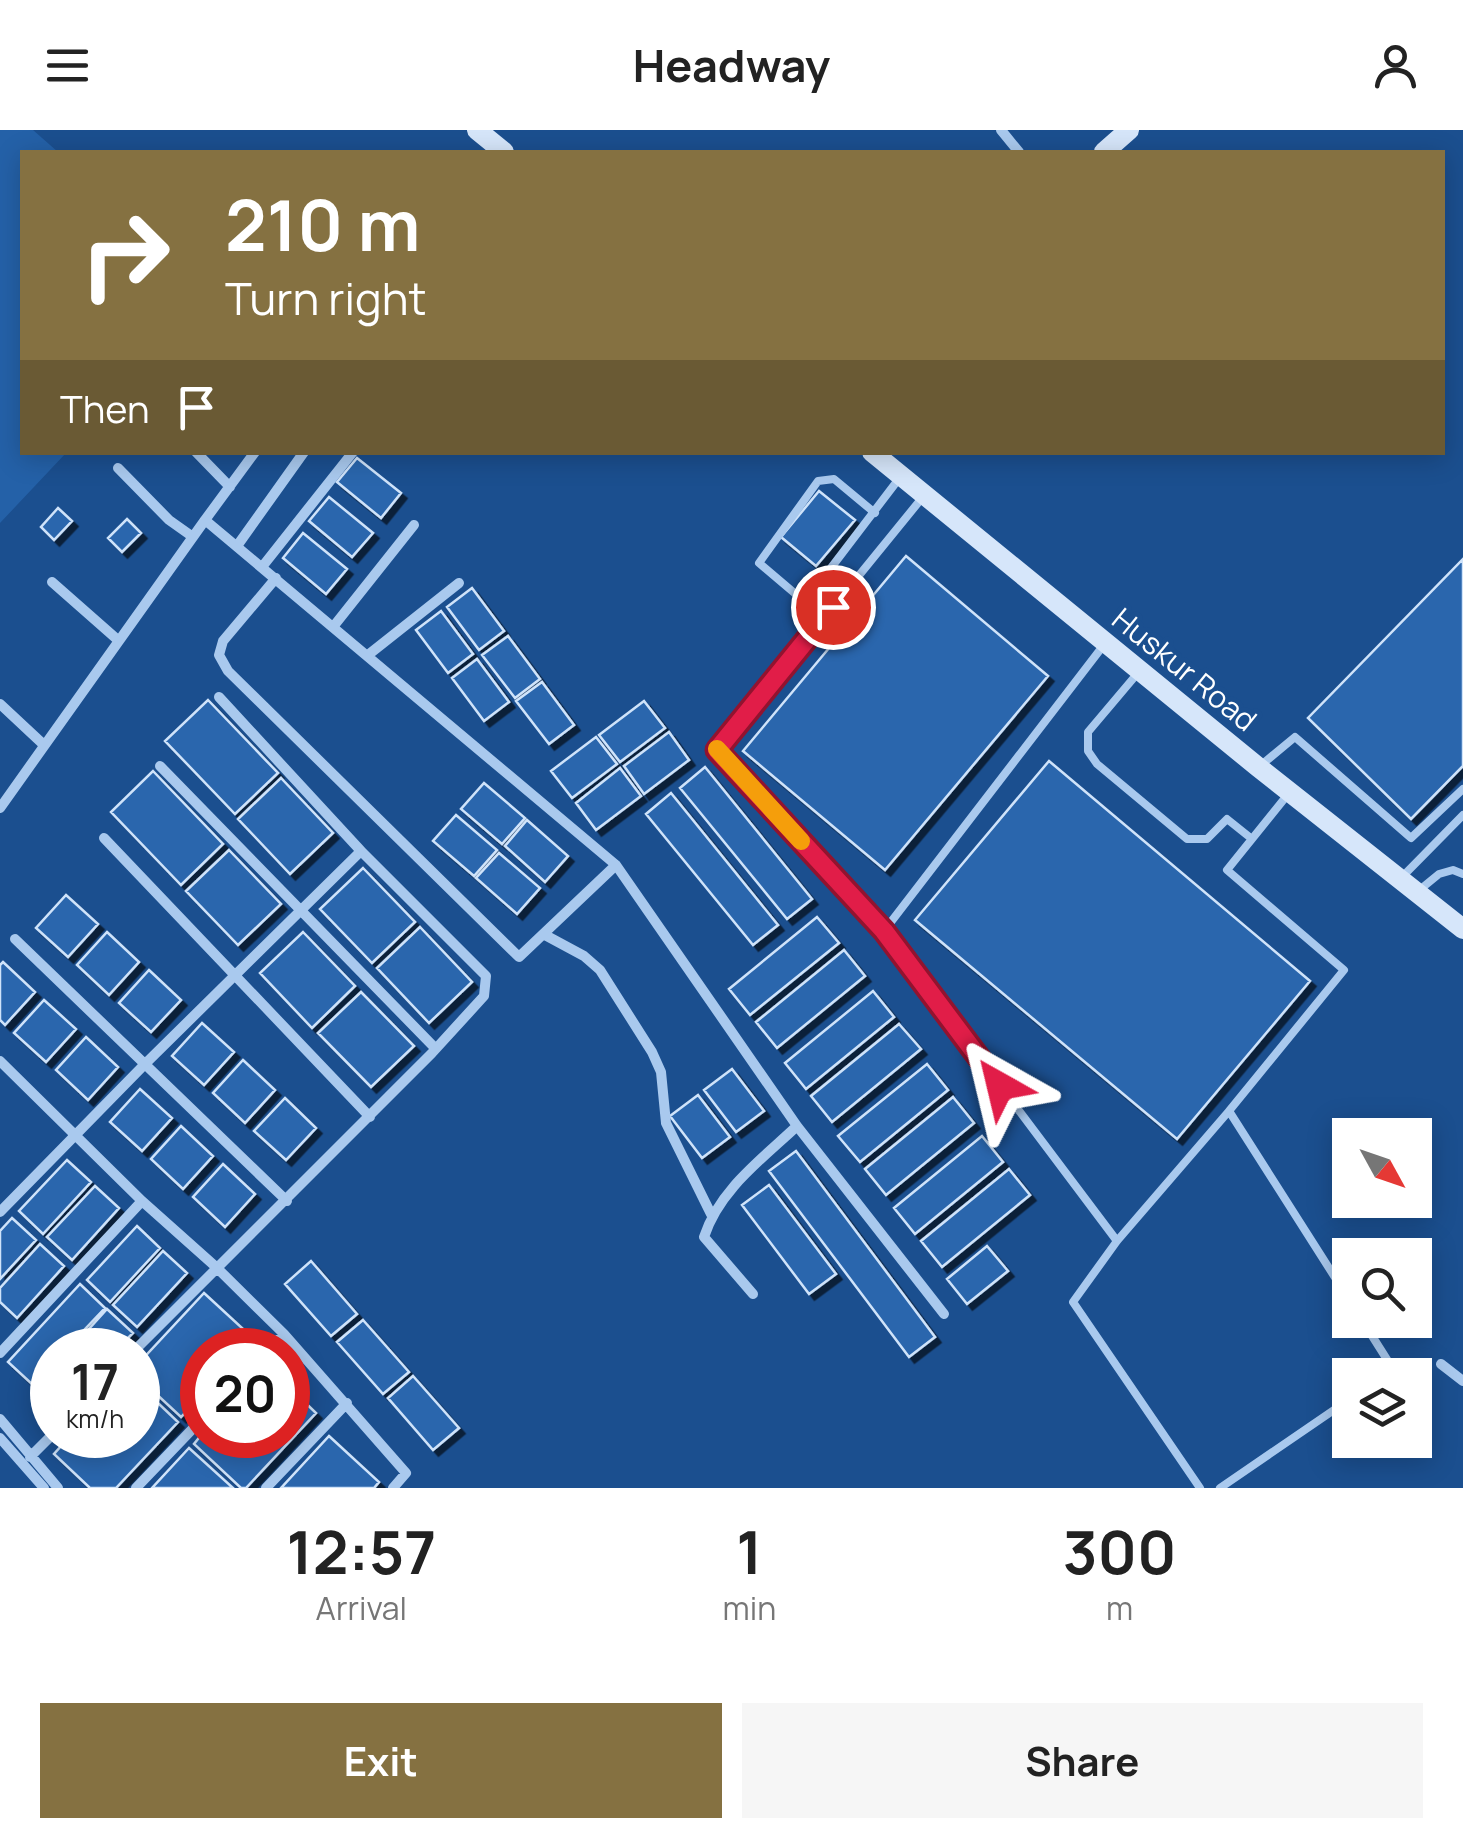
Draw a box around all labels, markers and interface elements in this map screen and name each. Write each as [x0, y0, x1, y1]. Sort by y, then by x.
text: Headway [633, 34, 830, 96]
icon: menu [40, 38, 95, 93]
icon: person [1368, 38, 1423, 93]
text: 210 m [225, 176, 420, 272]
icon: right [60, 190, 190, 320]
text: Turn right [225, 267, 426, 329]
icon: arrive [169, 380, 224, 435]
text: Then [60, 382, 149, 434]
pin [791, 565, 876, 650]
icon: arrive [806, 580, 861, 635]
street label: Huskur Road [1104, 598, 1266, 740]
position arrow [948, 1034, 1052, 1138]
north arrow [1332, 1118, 1432, 1218]
map controls [1332, 1118, 1432, 1458]
button: search [1332, 1238, 1432, 1338]
speed limit sign: 20 [180, 1328, 310, 1458]
text: 17 [71, 1347, 119, 1415]
button: layers [1332, 1358, 1432, 1458]
text: km/h [66, 1401, 124, 1436]
text: 12:57 [286, 1510, 436, 1592]
text: 1 [736, 1510, 763, 1592]
text: 300 [1063, 1510, 1177, 1592]
text: Arrival [316, 1586, 407, 1630]
text: min [723, 1586, 776, 1630]
text: m [1106, 1586, 1133, 1630]
button: Exit [40, 1703, 722, 1818]
button: Share [742, 1703, 1423, 1818]

